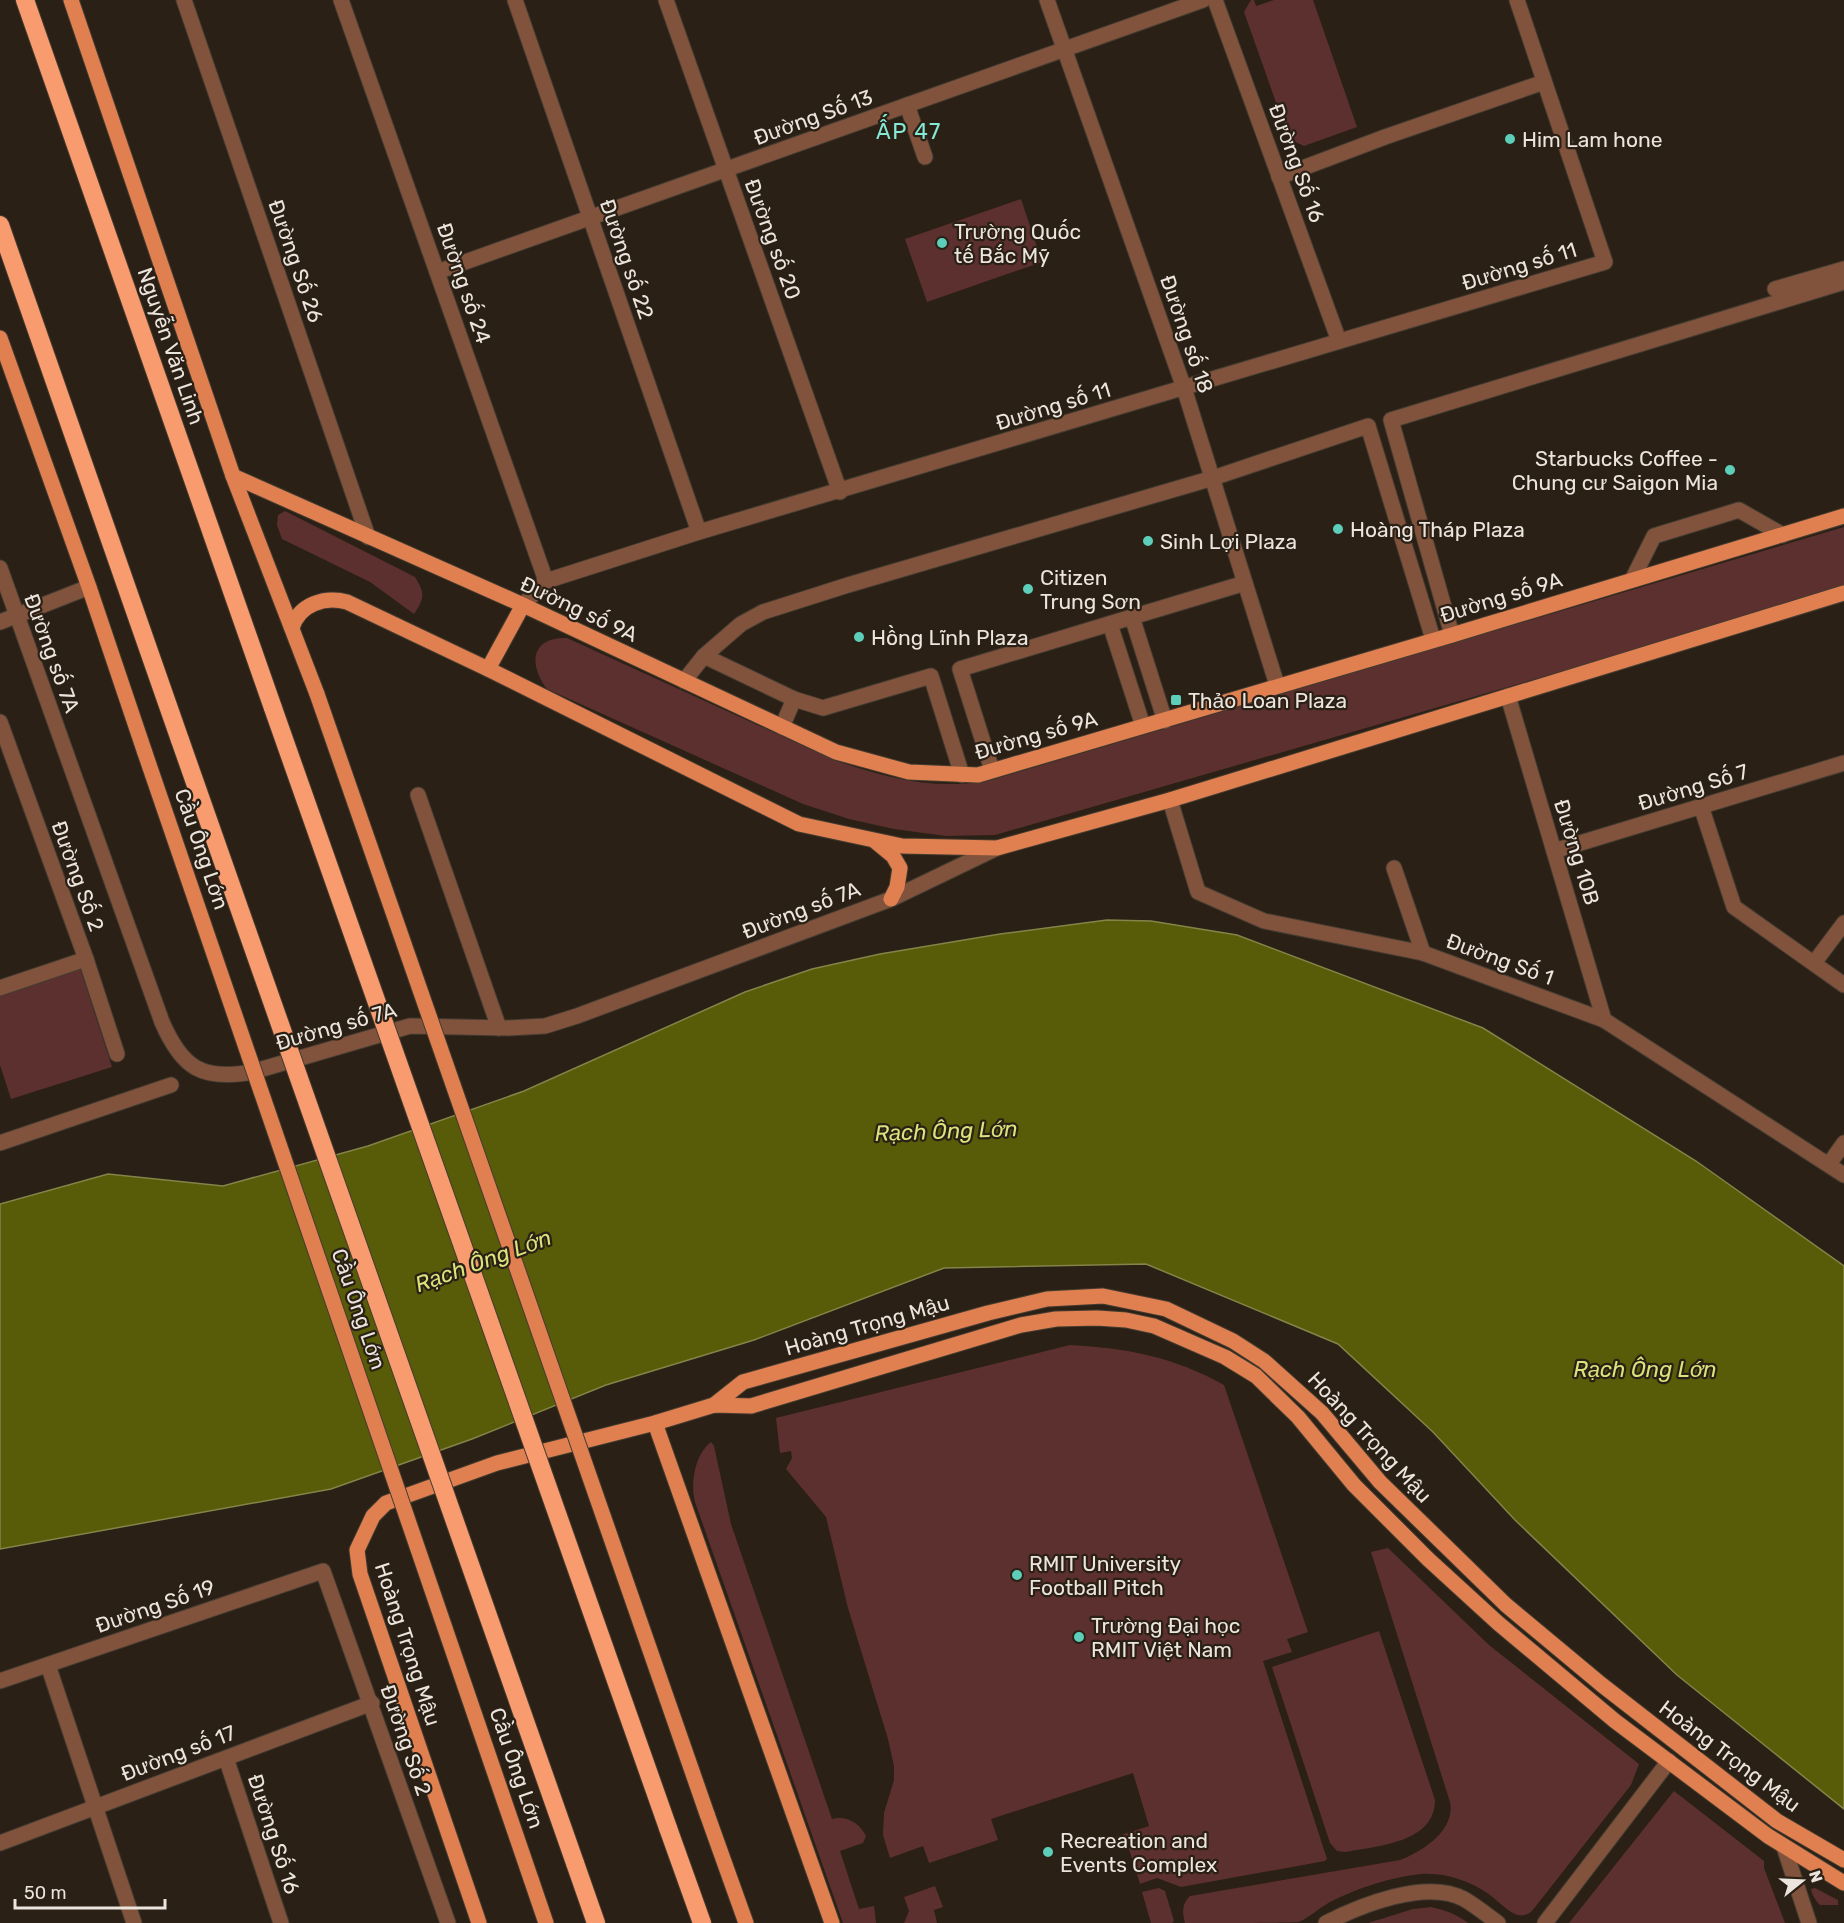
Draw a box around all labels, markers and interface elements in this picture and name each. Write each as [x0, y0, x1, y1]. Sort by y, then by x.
street label: Đường Số 13 [750, 84, 876, 150]
street label: Đường Số 16 [1264, 100, 1330, 226]
district label: ẤP 47 [876, 114, 942, 145]
place label: Him Lam hone [1522, 127, 1662, 152]
marker: Him Lam hone [1503, 132, 1517, 146]
street label: Đường số 20 [740, 175, 806, 303]
street label: Đường Số 26 [263, 196, 329, 326]
street label: Đường số 22 [595, 196, 659, 322]
street label: Đường số 24 [432, 219, 496, 347]
place label: Trường Quốc tế Bắc Mỹ [954, 219, 1081, 268]
marker: Trường Quốc tế Bắc Mỹ [935, 236, 949, 250]
street label: Đường số 11 [1459, 237, 1579, 295]
street label: Nguyễn Văn Linh [132, 264, 210, 428]
street label: Đường số 18 [1155, 272, 1219, 396]
street label: Đường số 11 [993, 377, 1113, 435]
place label: Starbucks Coffee - Chung cư Saigon Mia [1512, 446, 1718, 495]
marker: Starbucks Coffee - Chung cư Saigon Mia [1723, 463, 1737, 477]
place label: Hoàng Tháp Plaza [1350, 517, 1525, 542]
marker: Hoàng Tháp Plaza [1331, 522, 1345, 536]
place label: Sinh Lợi Plaza [1160, 529, 1297, 554]
marker: Sinh Lợi Plaza [1141, 534, 1155, 548]
place label: Citizen Trung Sơn [1040, 565, 1141, 614]
street label: Đường số 9A [1437, 567, 1565, 627]
street label: Đường số 9A [516, 571, 642, 647]
marker: Citizen Trung Sơn [1021, 582, 1035, 596]
street label: Đường số 7A [19, 590, 85, 716]
place label: Hồng Lĩnh Plaza [871, 625, 1028, 650]
marker: Hồng Lĩnh Plaza [852, 630, 866, 644]
place label: Thảo Loan Plaza [1188, 688, 1347, 713]
marker: Thảo Loan Plaza [1169, 693, 1183, 707]
street label: Đường số 9A [972, 706, 1100, 764]
street label: Đường Số 7 [1635, 758, 1751, 816]
street label: Cầu Ông Lớn [170, 785, 234, 913]
street label: Đường 10B [1549, 796, 1605, 908]
street label: Đường Số 2 [47, 817, 109, 935]
street label: Đường số 7A [738, 876, 864, 944]
street label: Đường Số 1 [1443, 928, 1557, 990]
street label: Đường số 7A [273, 997, 399, 1055]
water label: Rạch Ông Lớn [874, 1115, 1018, 1147]
water label: Rạch Ông Lớn [411, 1224, 555, 1298]
street label: Cầu Ông Lớn [327, 1245, 391, 1373]
street label: Hoàng Trọng Mậu [782, 1290, 952, 1360]
water label: Rạch Ông Lớn [1573, 1356, 1717, 1383]
street label: Hoàng Trọng Mậu [1303, 1366, 1437, 1508]
place label: RMIT University Football Pitch [1029, 1551, 1181, 1600]
street label: Hoàng Trọng Mậu [370, 1559, 446, 1729]
marker: RMIT University Football Pitch [1010, 1568, 1024, 1582]
street label: Đường Số 19 [92, 1574, 218, 1638]
place label: Trường Đại học RMIT Việt Nam [1091, 1613, 1240, 1662]
marker: Trường Đại học RMIT Việt Nam [1072, 1630, 1086, 1644]
street label: Đường Số 2 [375, 1681, 437, 1799]
street label: Hoàng Trọng Mậu [1655, 1695, 1805, 1817]
street label: Cầu Ông Lớn [485, 1704, 549, 1832]
street label: Đường số 17 [117, 1720, 239, 1786]
street label: Đường Số 16 [243, 1771, 305, 1897]
place label: Recreation and Events Complex [1060, 1828, 1217, 1877]
marker: Recreation and Events Complex [1041, 1845, 1055, 1859]
north arrow [1772, 1851, 1832, 1911]
text: N [1805, 1868, 1827, 1885]
scale bar [15, 1872, 165, 1910]
text: 50 m [24, 1882, 67, 1904]

